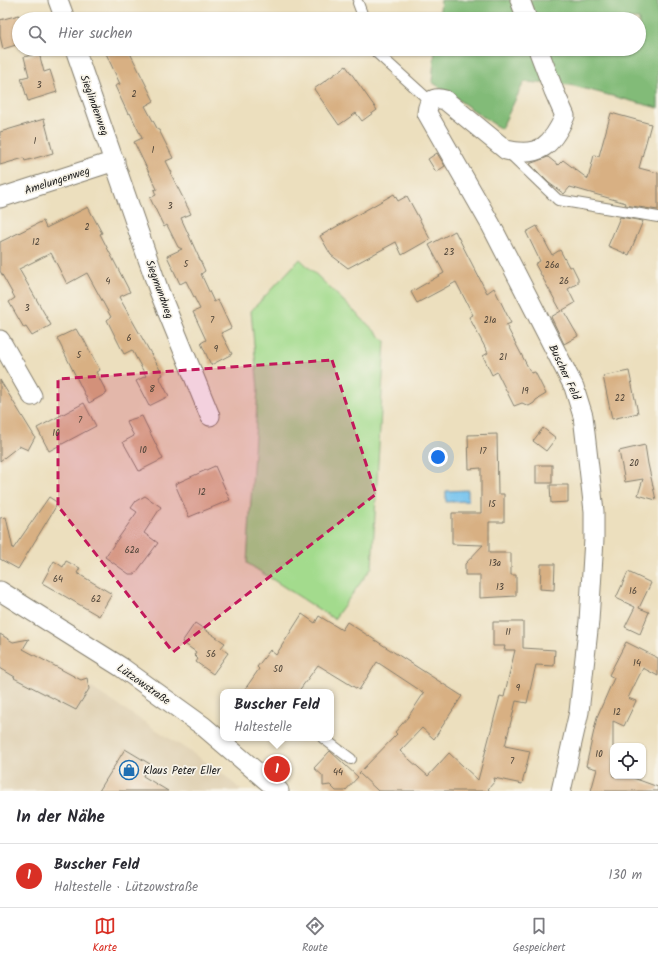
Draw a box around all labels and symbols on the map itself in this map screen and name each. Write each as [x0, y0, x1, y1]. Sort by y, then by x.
street label: Sieglindenweg [75, 72, 113, 138]
house number: 3 [36, 78, 42, 93]
house number: 2 [131, 87, 137, 102]
house number: 1 [34, 134, 37, 149]
house number: 1 [152, 143, 155, 158]
street label: Amelungenweg [22, 162, 92, 200]
house number: 3 [167, 199, 173, 214]
house number: 2 [84, 220, 90, 235]
house number: 12 [32, 235, 40, 250]
house number: 23 [444, 245, 454, 260]
street label: Siegmundweg [140, 257, 178, 321]
house number: 5 [184, 257, 190, 272]
house number: 26a [545, 258, 559, 273]
house number: 4 [106, 274, 111, 289]
house number: 26 [559, 274, 569, 289]
house number: 3 [24, 301, 30, 316]
house number: 7 [210, 313, 215, 328]
house number: 21a [484, 313, 496, 328]
house number: 6 [126, 331, 132, 346]
house number: 9 [214, 342, 219, 357]
street label: Buscher Feld [543, 342, 585, 404]
house number: 5 [77, 348, 83, 363]
house number: 21 [499, 350, 507, 365]
house number: 8 [149, 382, 155, 397]
house number: 19 [521, 384, 529, 399]
house number: 22 [615, 391, 625, 406]
house number: 7 [78, 413, 83, 428]
house number: 10 [52, 426, 60, 441]
house number: 10 [139, 443, 147, 458]
house number: 17 [480, 444, 487, 459]
your location [428, 447, 448, 467]
house number: 20 [629, 456, 639, 471]
house number: 12 [198, 485, 206, 500]
house number: 15 [488, 497, 497, 512]
house number: 62a [125, 543, 139, 558]
house number: 13a [489, 556, 501, 571]
house number: 64 [53, 572, 63, 587]
house number: 13 [496, 580, 504, 595]
house number: 16 [629, 584, 637, 599]
house number: 62 [91, 592, 101, 607]
house number: 11 [505, 625, 511, 640]
house number: 56 [206, 647, 216, 662]
house number: 14 [633, 656, 641, 671]
street label: Lützowstraße [113, 660, 174, 710]
house number: 50 [273, 662, 283, 677]
house number: 9 [516, 681, 521, 696]
house number: 12 [613, 705, 621, 720]
house number: 10 [595, 747, 603, 762]
pin: 1 [264, 754, 290, 784]
house number: 7 [510, 754, 515, 769]
shop icon: Klaus Peter Eller [118, 759, 140, 781]
place label: Klaus Peter Eller [143, 762, 222, 780]
house number: 44 [333, 765, 343, 780]

